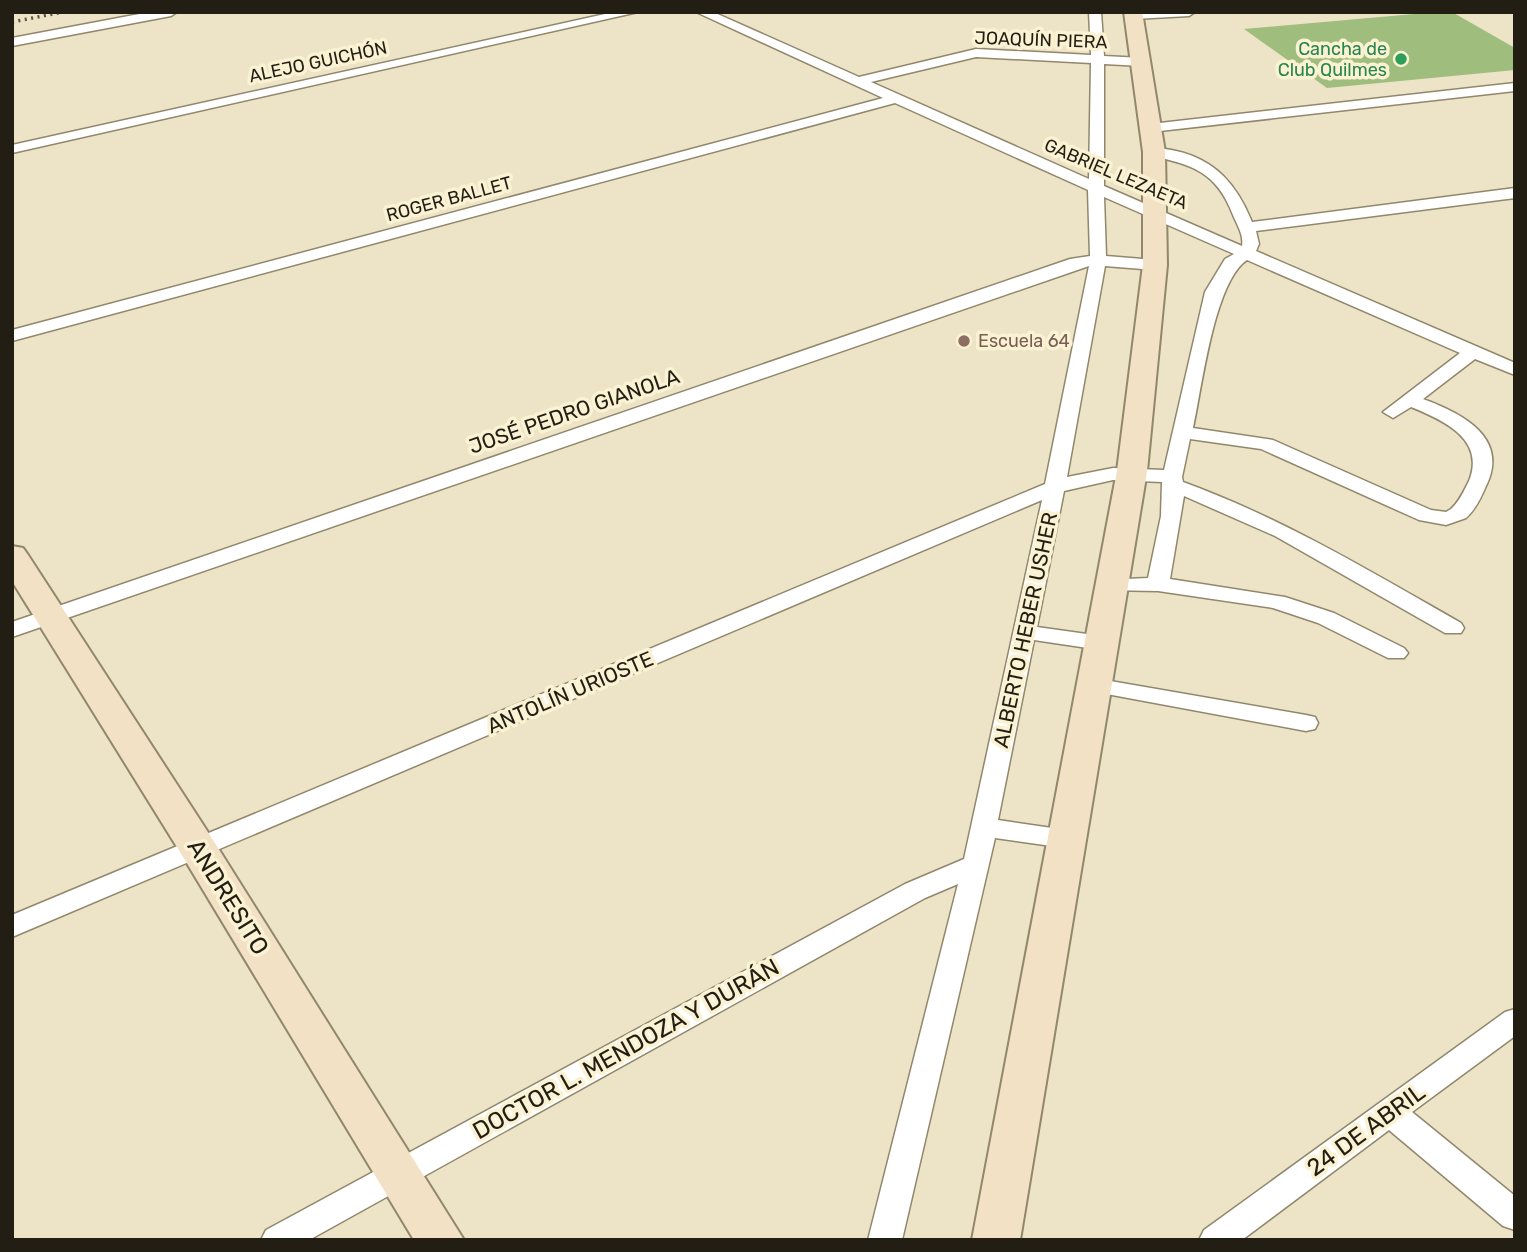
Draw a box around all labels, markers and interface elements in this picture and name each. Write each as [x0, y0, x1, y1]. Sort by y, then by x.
street label: JOAQUÍN PIERA [974, 27, 1108, 53]
street label: ALEJO GUICHÓN [247, 37, 389, 87]
place label: Cancha de Club Quilmes [1278, 38, 1387, 81]
marker: Cancha de Club Quilmes [1393, 51, 1409, 67]
street label: GABRIEL LEZAETA [1041, 134, 1191, 214]
street label: ROGER BALLET [384, 172, 514, 226]
place label: Escuela 64 [978, 330, 1070, 352]
marker: Escuela 64 [956, 333, 972, 349]
street label: JOSÉ PEDRO GIANOLA [465, 363, 683, 459]
street label: ALBERTO HEBER USHER [988, 510, 1062, 750]
street label: ANTOLÍN URIOSTE [483, 646, 657, 738]
street label: ANDRESITO [181, 834, 275, 960]
street label: DOCTOR L. MENDOZA Y DURÁN [468, 953, 784, 1145]
street label: 24 DE ABRIL [1302, 1078, 1431, 1182]

